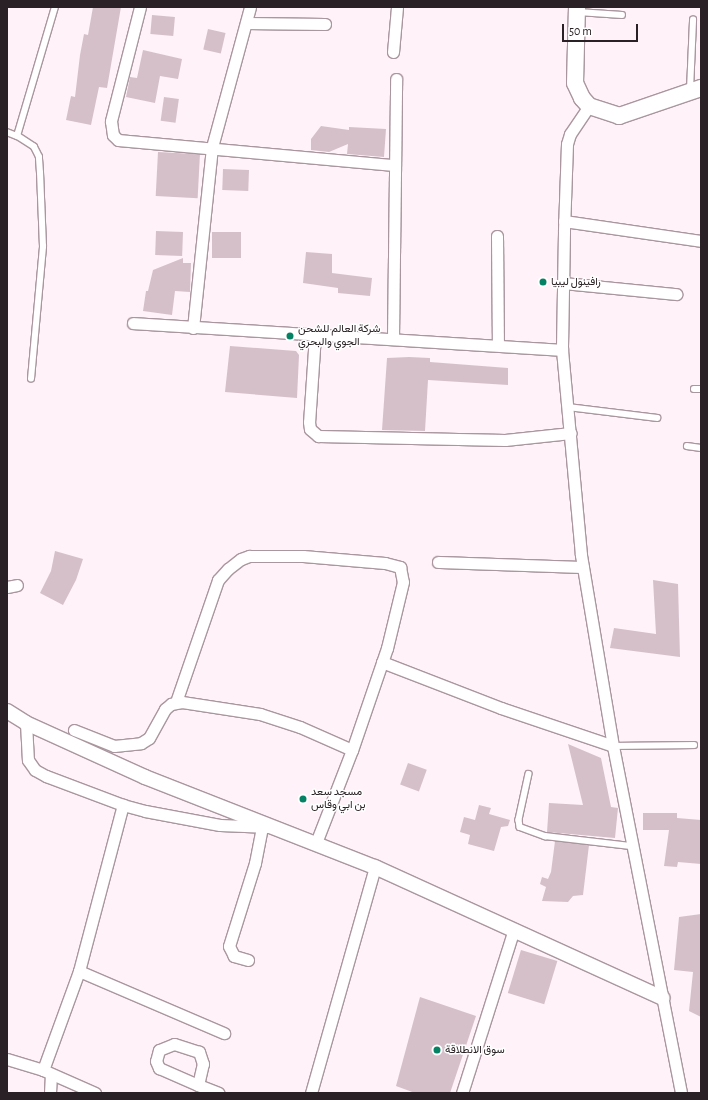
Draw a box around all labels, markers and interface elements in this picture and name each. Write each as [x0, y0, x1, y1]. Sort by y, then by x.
scale bar [564, 16, 640, 42]
text: 50 m [569, 25, 592, 37]
place label: رافينول ليبيا [551, 275, 601, 289]
marker: رافينول ليبيا [538, 277, 548, 287]
place label: شركة العالم للشحن الجوي والبحري [298, 323, 381, 349]
marker: شركة العالم للشحن الجوي والبحري [285, 331, 295, 341]
place label: مسجد سعد بن ابي وقاس [311, 786, 366, 812]
marker: مسجد سعد بن ابي وقاس [298, 794, 308, 804]
place label: سوق الانطلاقة [445, 1043, 505, 1057]
marker: سوق الانطلاقة [432, 1045, 442, 1055]

